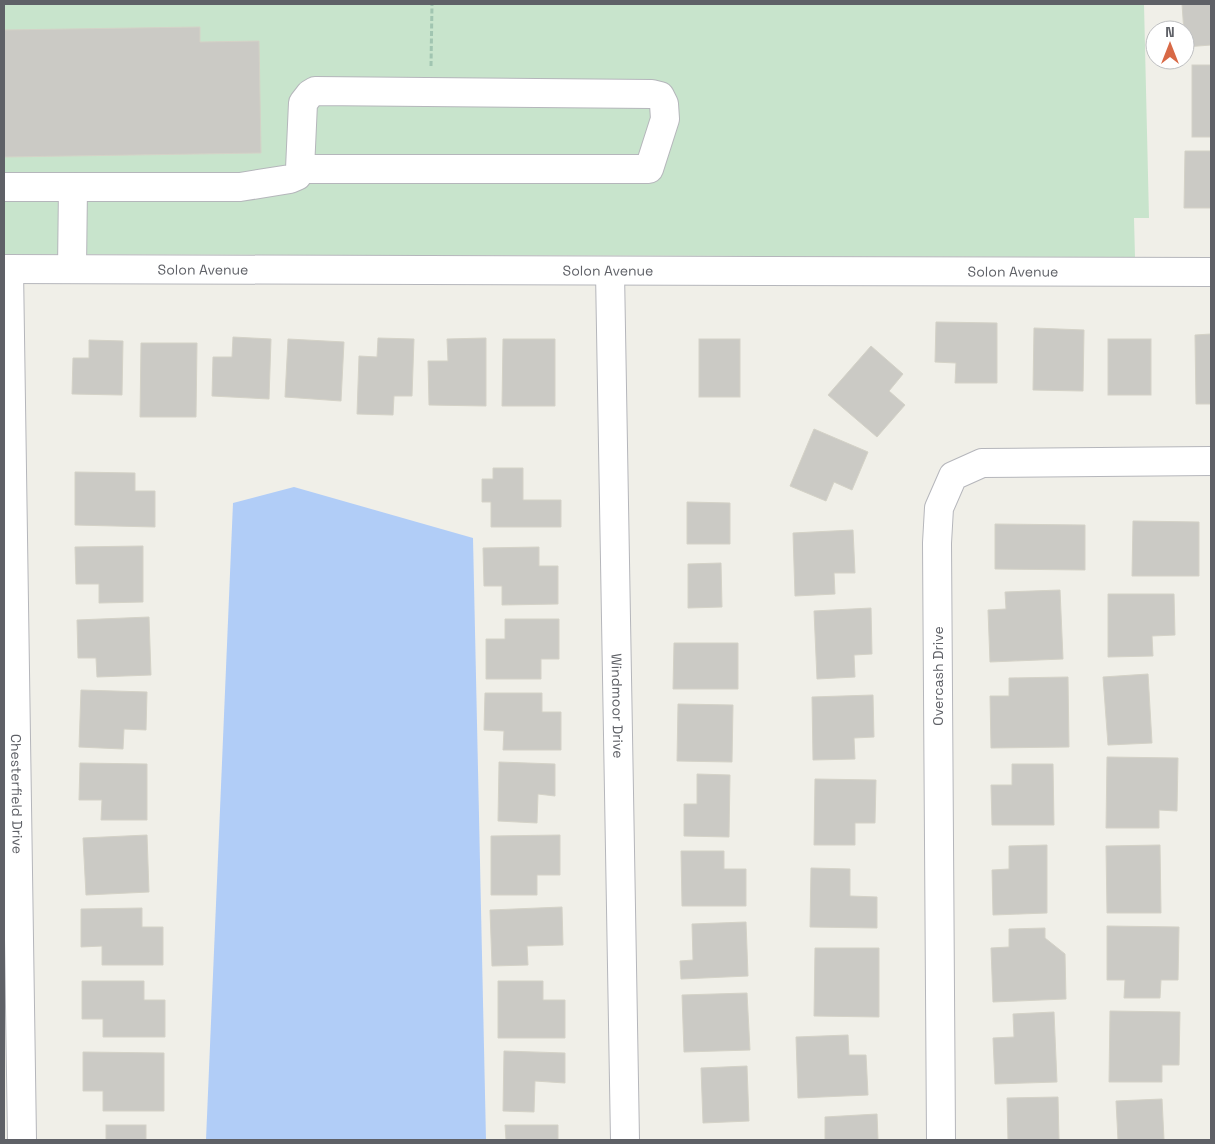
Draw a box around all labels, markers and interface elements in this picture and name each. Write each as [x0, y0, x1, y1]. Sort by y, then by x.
north arrow [1145, 20, 1195, 70]
text: N [1165, 23, 1175, 41]
street label: Solon Avenue [158, 260, 248, 279]
street label: Solon Avenue [563, 261, 653, 280]
street label: Solon Avenue [968, 262, 1058, 281]
street label: Overcash Drive [929, 626, 947, 726]
street label: Windmoor Drive [608, 653, 627, 759]
street label: Chesterfield Drive [7, 734, 27, 854]

